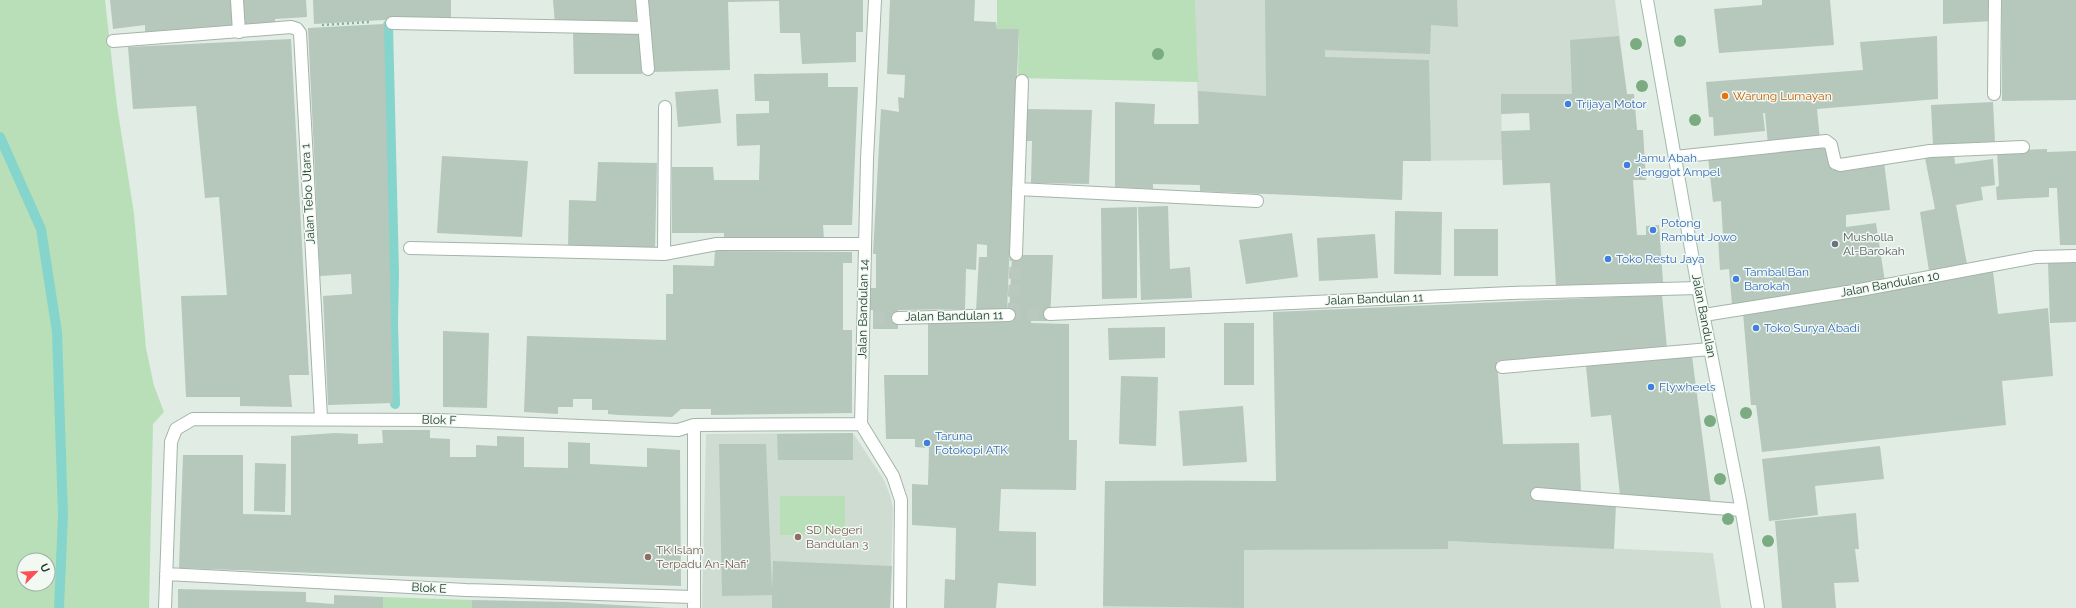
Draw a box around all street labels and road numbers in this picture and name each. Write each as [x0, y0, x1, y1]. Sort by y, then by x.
street label: Jalan Tebo Utara 1 [298, 143, 318, 245]
street label: Jalan Bandulan 14 [855, 259, 871, 359]
street label: Jalan Bandulan 10 [1839, 268, 1941, 300]
street label: Jalan Bandulan [1689, 273, 1719, 359]
street label: Jalan Bandulan 11 [1325, 290, 1423, 308]
street label: Jalan Bandulan 11 [905, 308, 1003, 324]
street label: Blok F [421, 412, 457, 428]
street label: Blok E [411, 580, 447, 596]

